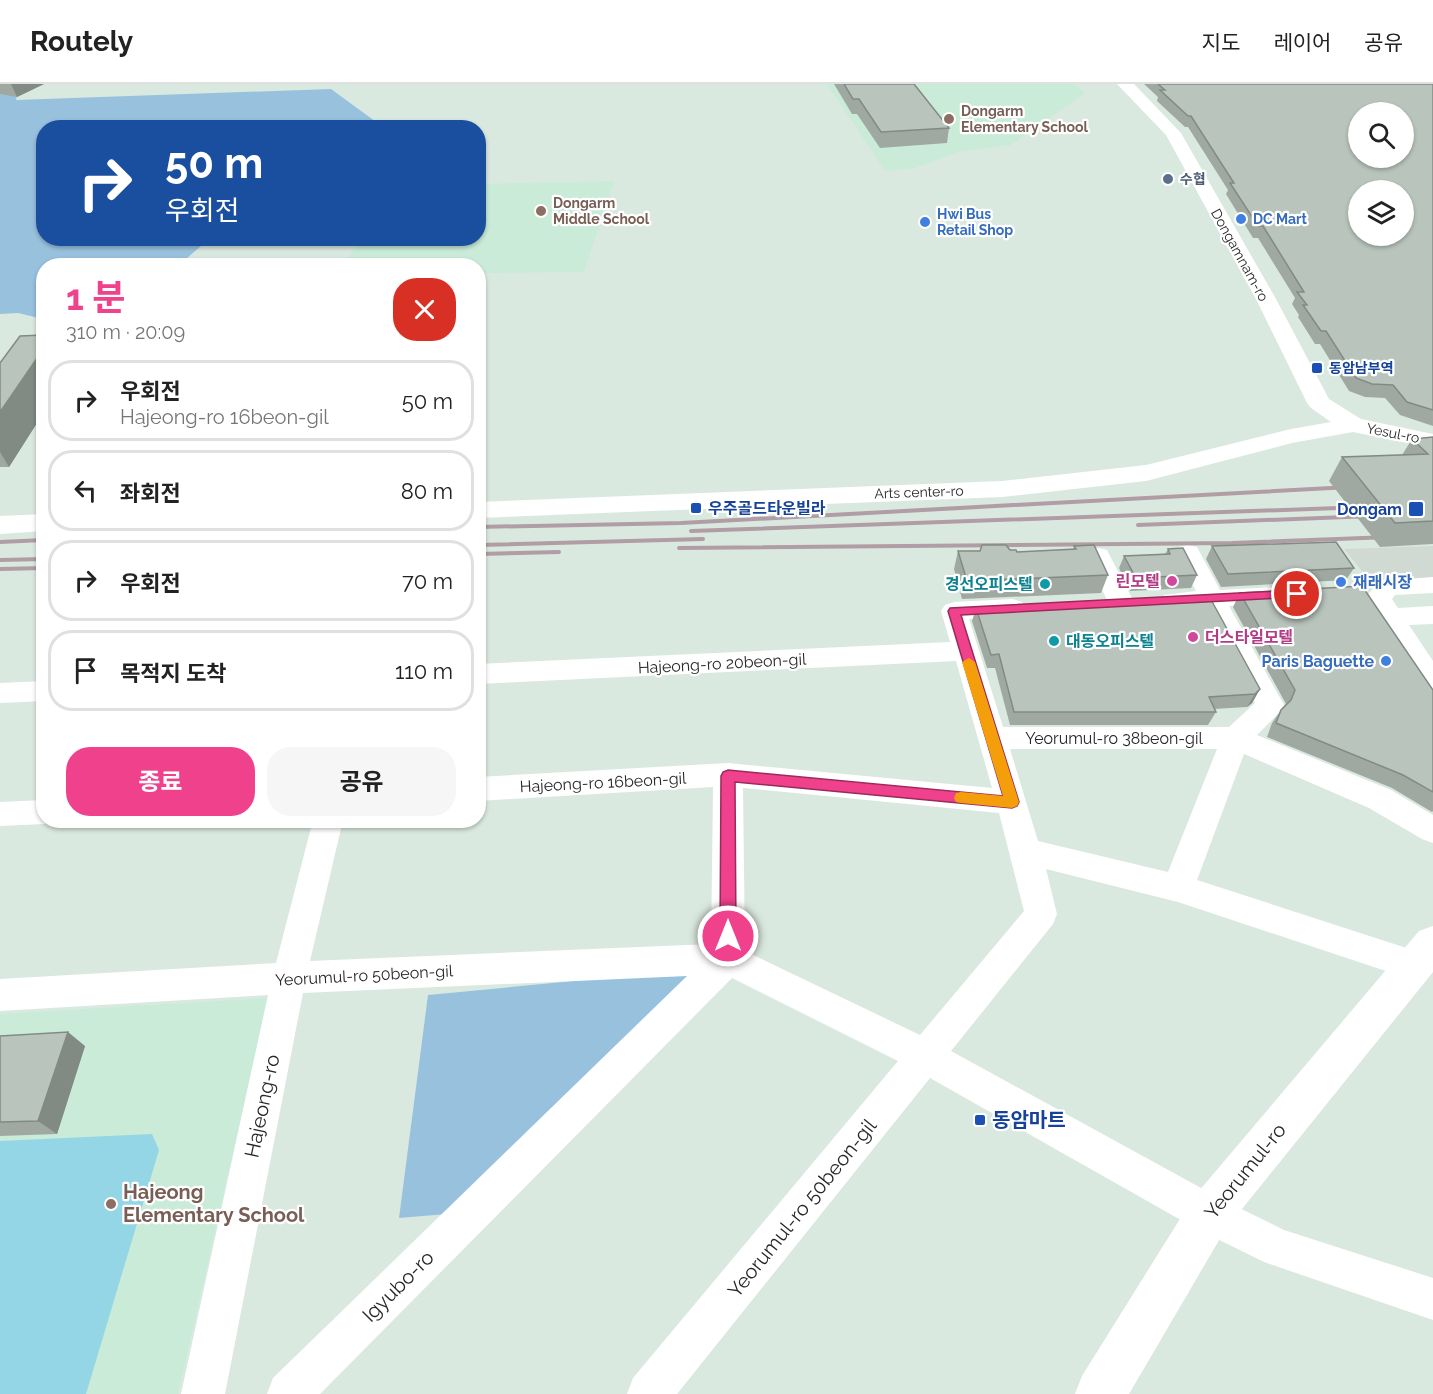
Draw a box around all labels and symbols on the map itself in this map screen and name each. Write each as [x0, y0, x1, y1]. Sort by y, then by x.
place label: Dongarm Elementary School [961, 103, 1089, 135]
marker: Dongarm Elementary School [942, 112, 956, 126]
place label: 수협 [1180, 171, 1206, 187]
marker: 수협 [1161, 172, 1175, 186]
place label: Dongarm Middle School [553, 195, 650, 227]
marker: Dongarm Middle School [534, 204, 548, 218]
place label: Hwi Bus Retail Shop [937, 206, 1013, 238]
street label: Dongamnam-ro [1208, 206, 1272, 304]
place label: DC Mart [1253, 211, 1307, 227]
marker: DC Mart [1234, 212, 1248, 226]
marker: Hwi Bus Retail Shop [918, 215, 932, 229]
place label: 동암남부역 [1329, 360, 1393, 376]
marker: 동암남부역 [1310, 361, 1324, 375]
street label: Yesul-ro [1365, 420, 1421, 446]
street label: Arts center-ro [874, 482, 964, 502]
place label: 우주골드타운빌라 [708, 499, 826, 518]
place label: Dongam [1337, 500, 1402, 519]
marker: Dongam [1407, 500, 1425, 518]
marker: 우주골드타운빌라 [689, 501, 703, 515]
pin [1271, 568, 1322, 619]
place label: 린모텔 [1116, 572, 1160, 591]
place label: 재래시장 [1353, 573, 1412, 592]
marker: 린모텔 [1165, 574, 1179, 588]
place label: 경선오피스텔 [945, 575, 1033, 594]
marker: 재래시장 [1334, 575, 1348, 589]
marker: 경선오피스텔 [1038, 577, 1052, 591]
place label: 더스타일모텔 [1205, 628, 1293, 647]
marker: 더스타일모텔 [1186, 630, 1200, 644]
place label: 대동오피스텔 [1066, 632, 1154, 651]
marker: 대동오피스텔 [1047, 634, 1061, 648]
street label: Hajeong-ro 20beon-gil [637, 650, 807, 677]
place label: Paris Baguette [1262, 652, 1374, 671]
marker: Paris Baguette [1379, 654, 1393, 668]
street label: Yeorumul-ro 38beon-gil [1025, 729, 1203, 748]
street label: Hajeong-ro 16beon-gil [519, 769, 688, 796]
position arrow [696, 904, 760, 968]
street label: Yeorumul-ro 50beon-gil [275, 961, 454, 990]
street label: Hajeong-ro [239, 1052, 285, 1160]
place label: 동암마트 [992, 1108, 1066, 1132]
marker: 동암마트 [973, 1113, 987, 1127]
street label: Yeorumul-ro 50beon-gil [723, 1114, 882, 1302]
street label: Yeorumul-ro [1199, 1118, 1291, 1224]
place label: Hajeong Elementary School [123, 1180, 305, 1227]
marker: Hajeong Elementary School [104, 1197, 118, 1211]
street label: Igyubo-ro [357, 1245, 439, 1327]

